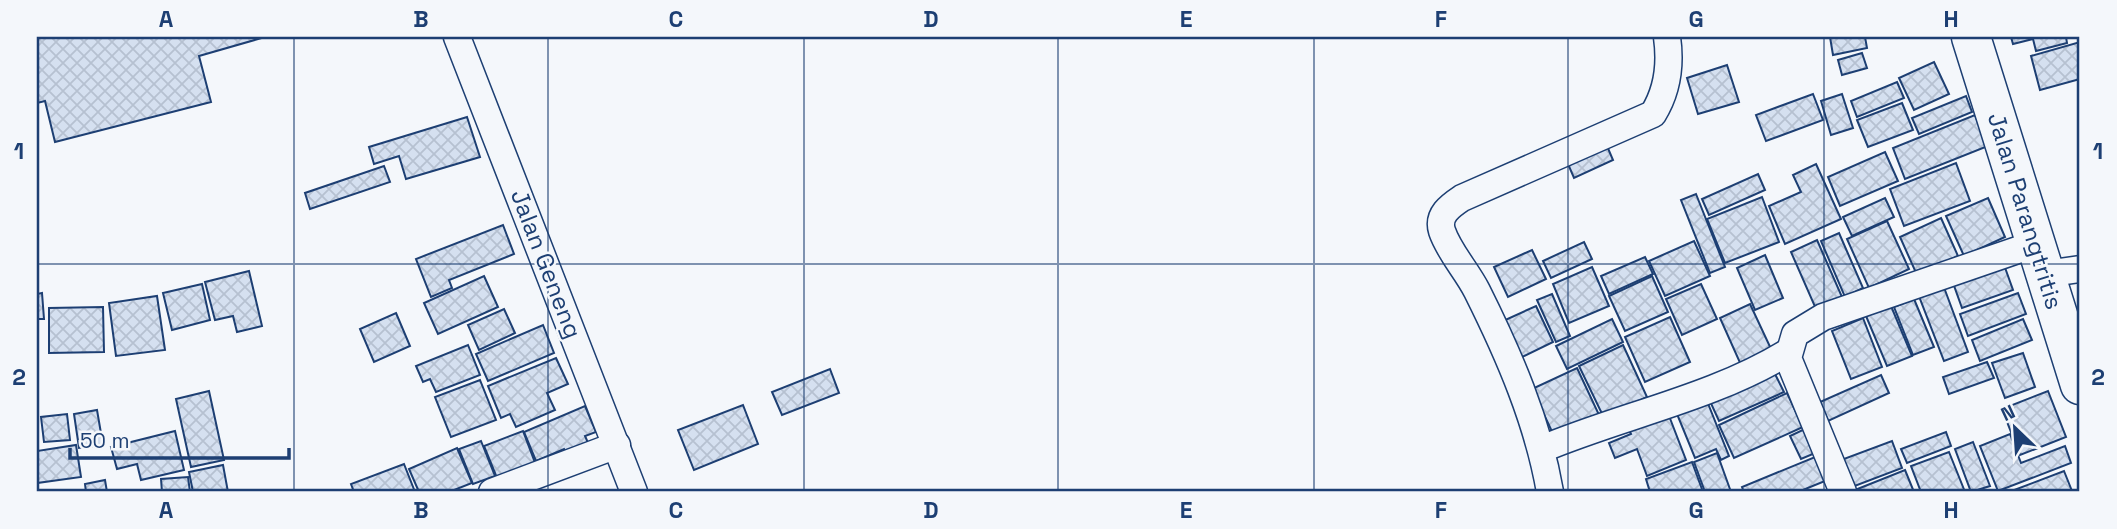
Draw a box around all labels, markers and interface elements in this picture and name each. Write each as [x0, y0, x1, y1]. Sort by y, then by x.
text: A [159, 4, 174, 34]
text: B [413, 4, 429, 34]
text: C [669, 4, 683, 34]
text: D [923, 4, 939, 34]
text: E [1180, 4, 1192, 34]
text: F [1435, 4, 1447, 34]
text: G [1688, 4, 1704, 34]
text: H [1943, 4, 1959, 34]
street label: Jalan Parangtritis [1981, 109, 2070, 313]
text: 1 [14, 136, 24, 166]
text: 1 [2093, 136, 2103, 166]
street label: Jalan Geneng [504, 185, 589, 343]
text: 2 [12, 362, 26, 392]
text: 2 [2091, 362, 2105, 392]
north arrow [1980, 392, 2050, 462]
text: N [1997, 399, 2019, 427]
scale bar [70, 417, 289, 461]
text: 50 m [80, 427, 130, 454]
text: A [159, 495, 174, 525]
text: B [413, 495, 429, 525]
text: C [669, 495, 683, 525]
text: D [923, 495, 939, 525]
text: E [1180, 495, 1192, 525]
text: F [1435, 495, 1447, 525]
text: G [1688, 495, 1704, 525]
text: H [1943, 495, 1959, 525]

